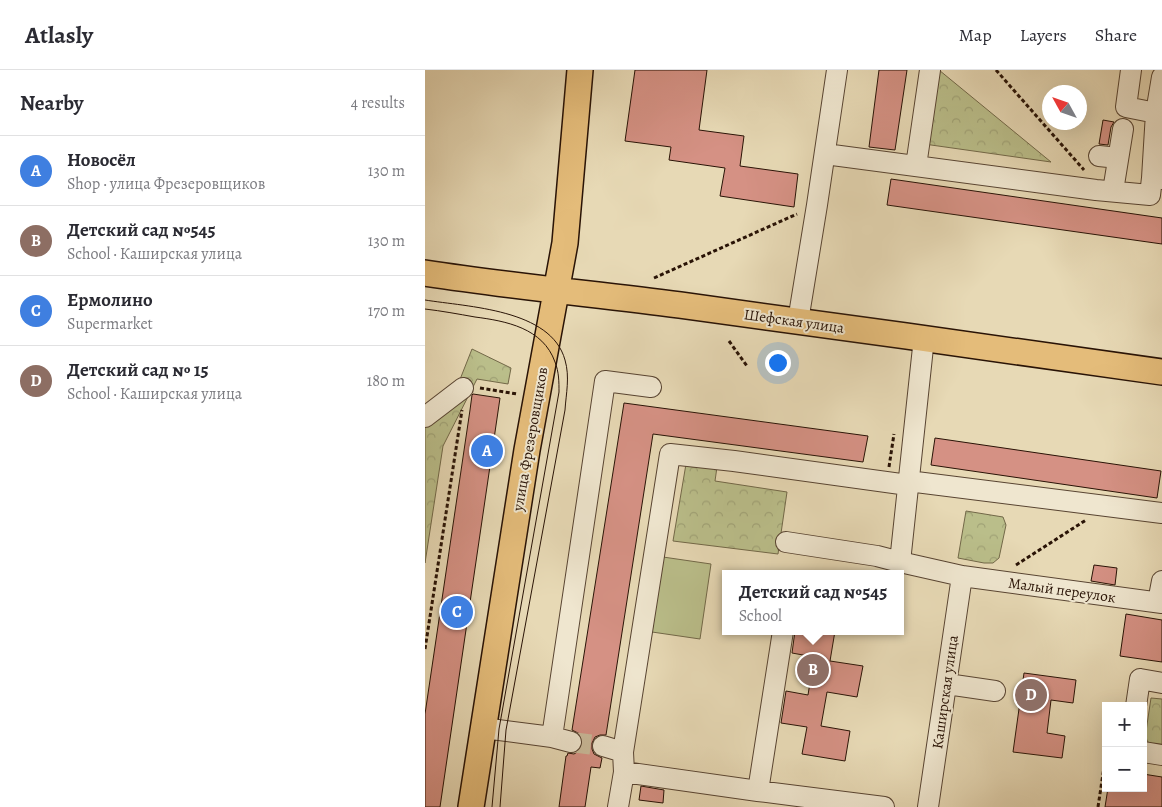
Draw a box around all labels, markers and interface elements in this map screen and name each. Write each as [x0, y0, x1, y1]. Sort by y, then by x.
text: Atlasly [25, 19, 93, 51]
text: Map [959, 23, 992, 47]
text: Layers [1020, 23, 1067, 47]
text: Share [1095, 23, 1137, 47]
north arrow [1042, 85, 1087, 130]
text: Nearby [20, 89, 83, 117]
text: 4 results [351, 92, 405, 114]
text: Новосёл [67, 147, 136, 173]
text: A [31, 160, 41, 182]
text: 130 m [368, 160, 405, 182]
text: Shop · улица Фрезеровщиков [67, 173, 265, 195]
text: Детский сад №545 [67, 217, 216, 243]
text: B [31, 230, 41, 252]
text: 130 m [368, 230, 405, 252]
text: School · Каширская улица [67, 243, 242, 265]
text: Ермолино [67, 287, 153, 313]
text: C [31, 300, 41, 322]
text: 170 m [368, 300, 405, 322]
street label: Шефская улица [743, 304, 846, 338]
text: Supermarket [67, 313, 153, 335]
your location [765, 350, 791, 376]
text: Детский сад № 15 [67, 357, 209, 383]
street label: улица Фрезеровщиков [507, 365, 553, 513]
text: D [30, 370, 42, 392]
text: 180 m [367, 370, 405, 392]
text: School · Каширская улица [67, 383, 242, 405]
pin: A [471, 432, 503, 470]
popup [722, 570, 904, 635]
street label: Малый переулок [1007, 573, 1117, 607]
text: Детский сад №545 [739, 579, 887, 605]
pin: C [441, 593, 473, 631]
text: School [739, 605, 782, 627]
street label: Каширская улица [927, 634, 963, 750]
pin: B [797, 651, 829, 689]
pin: D [1015, 676, 1047, 714]
map controls [1102, 702, 1147, 792]
button: + [1102, 702, 1147, 747]
button: − [1102, 747, 1147, 792]

